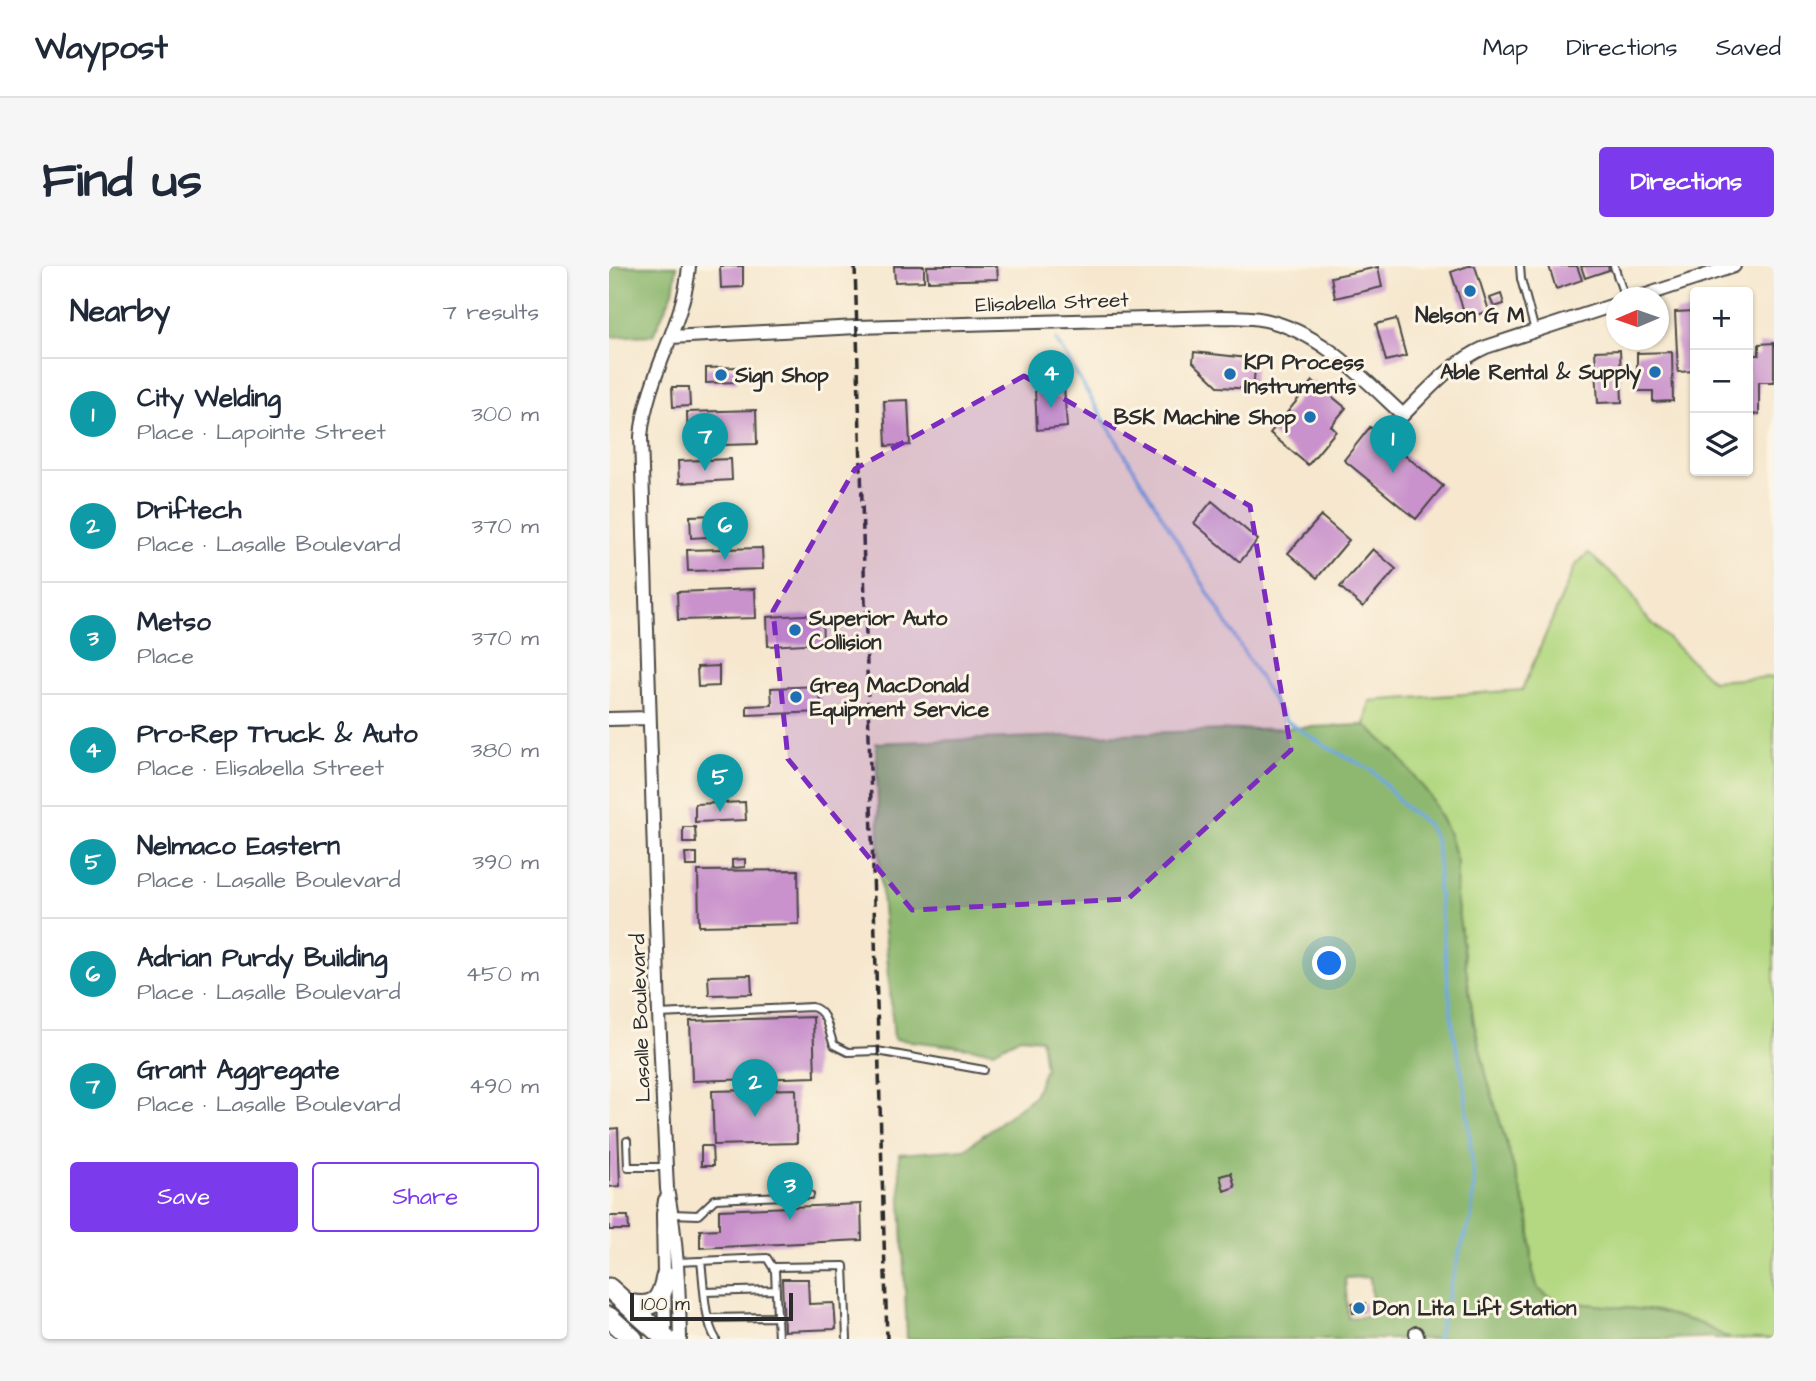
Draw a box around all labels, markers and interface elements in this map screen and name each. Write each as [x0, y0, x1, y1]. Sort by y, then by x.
text: Waypost [35, 25, 168, 71]
text: Map [1483, 31, 1528, 65]
text: Directions [1566, 31, 1678, 65]
text: Saved [1716, 31, 1781, 65]
button: Directions [1599, 147, 1774, 217]
text: Find us [42, 148, 202, 216]
marker: Nelson G M [1462, 283, 1478, 299]
street label: Elisabella Street [975, 285, 1130, 320]
north arrow [1606, 287, 1669, 350]
map controls [1690, 287, 1753, 476]
button: + [1690, 287, 1753, 350]
text: Nearby [70, 291, 170, 333]
text: 7 results [443, 296, 539, 328]
place label: Nelson G M [1415, 301, 1525, 330]
place label: KPI Process Instruments [1244, 348, 1365, 401]
pin: 4 [1028, 350, 1074, 408]
button: − [1690, 350, 1753, 413]
place label: Able Rental & Supply [1440, 358, 1641, 390]
place label: Sign Shop [734, 361, 829, 392]
marker: Able Rental & Supply [1647, 364, 1663, 380]
marker: KPI Process Instruments [1222, 366, 1238, 382]
marker: Sign Shop [713, 367, 729, 383]
text: City Welding [137, 380, 281, 416]
text: 1 [92, 398, 94, 430]
text: 300 m [471, 398, 539, 430]
place label: BSK Machine Shop [1114, 403, 1296, 433]
marker: BSK Machine Shop [1302, 409, 1318, 425]
pin: 7 [682, 413, 728, 471]
button: layers [1690, 413, 1753, 476]
pin: 1 [1370, 415, 1416, 473]
text: Place · Lapointe Street [137, 416, 386, 448]
text: Driftech [137, 492, 241, 528]
pin: 6 [702, 502, 748, 560]
text: 2 [86, 510, 100, 542]
text: 370 m [472, 510, 539, 542]
text: Place · Lasalle Boulevard [137, 528, 401, 560]
text: Metso [137, 604, 211, 640]
place label: Superior Auto Collision [808, 604, 947, 657]
text: 3 [87, 622, 99, 654]
text: 370 m [472, 622, 539, 654]
marker: Superior Auto Collision [787, 622, 803, 638]
text: Place [137, 640, 194, 672]
place label: Greg MacDonald Equipment Service [810, 671, 990, 725]
marker: Greg MacDonald Equipment Service [788, 689, 804, 705]
text: Pro-Rep Truck & Auto [137, 716, 418, 752]
text: 4 [85, 734, 101, 766]
text: 380 m [471, 734, 539, 766]
text: Place · Elisabella Street [137, 752, 384, 784]
pin: 5 [697, 754, 743, 812]
text: Nelmaco Eastern [137, 828, 340, 864]
text: 5 [85, 846, 101, 878]
text: 390 m [473, 846, 539, 878]
text: Place · Lasalle Boulevard [137, 864, 401, 896]
street label: Lasalle Boulevard [623, 933, 658, 1103]
text: Adrian Purdy Building [137, 940, 387, 976]
your location [1312, 946, 1346, 980]
text: 6 [86, 958, 100, 990]
text: 450 m [465, 958, 539, 990]
text: Place · Lasalle Boulevard [137, 976, 401, 1008]
text: Grant Aggregate [137, 1052, 340, 1088]
pin: 2 [732, 1059, 778, 1117]
text: 7 [86, 1070, 100, 1102]
text: 490 m [469, 1070, 539, 1102]
text: Place · Lasalle Boulevard [137, 1088, 401, 1120]
button: Save [70, 1162, 298, 1232]
button: Share [312, 1162, 539, 1232]
pin: 3 [767, 1162, 813, 1220]
scale bar [630, 1290, 793, 1322]
text: 100 m [641, 1291, 690, 1318]
place label: Don Lita Lift Station [1373, 1294, 1577, 1323]
marker: Don Lita Lift Station [1351, 1300, 1367, 1316]

